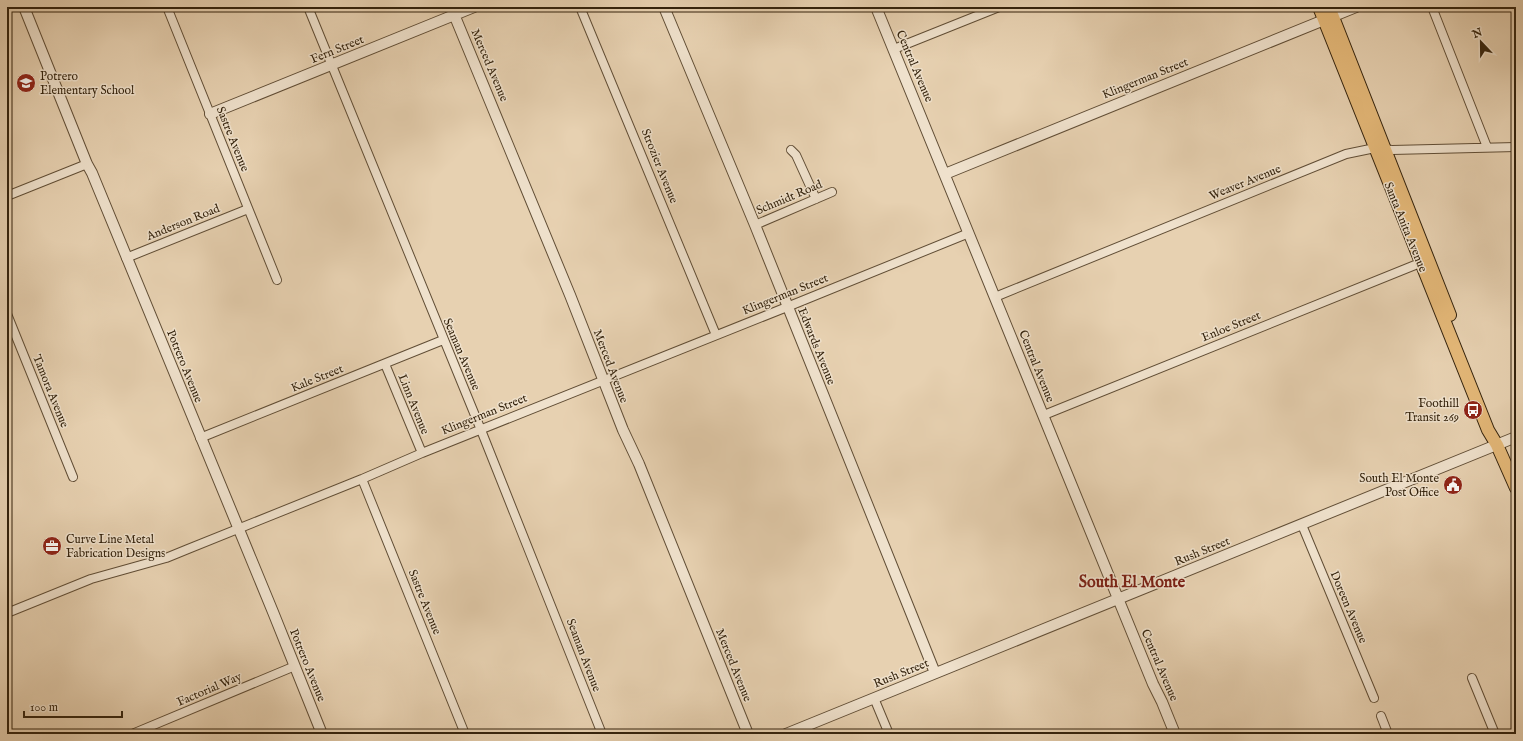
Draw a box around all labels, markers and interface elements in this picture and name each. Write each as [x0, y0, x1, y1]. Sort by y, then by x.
north arrow [1461, 22, 1501, 62]
text: N [1470, 25, 1485, 42]
street label: Merced Avenue [468, 27, 512, 104]
street label: Central Avenue [893, 28, 937, 105]
street label: Fern Street [308, 32, 366, 67]
street label: Klingerman Street [1100, 54, 1190, 103]
place label: Potrero Elementary School [40, 69, 135, 98]
school or university icon: Potrero Elementary School [15, 72, 37, 94]
street label: Sastre Avenue [213, 104, 253, 174]
street label: Strozier Avenue [638, 127, 681, 206]
street label: Weaver Avenue [1207, 161, 1284, 204]
street label: Schmidt Road [754, 177, 825, 218]
street label: Santa Anita Avenue [1381, 180, 1431, 275]
street label: Anderson Road [143, 201, 223, 244]
street label: Klingerman Street [740, 270, 830, 319]
street label: Edwards Avenue [794, 305, 839, 387]
street label: Enloe Street [1199, 308, 1263, 345]
street label: Seaman Avenue [440, 316, 484, 393]
street label: Merced Avenue [590, 327, 632, 405]
street label: Potrero Avenue [163, 328, 206, 405]
street label: Central Avenue [1015, 328, 1058, 405]
street label: Tamora Avenue [29, 352, 72, 430]
street label: Kale Street [289, 361, 346, 396]
street label: Linn Avenue [395, 372, 433, 437]
street label: Klingerman Street [439, 390, 529, 439]
place label: Foothill Transit 269 [1405, 396, 1460, 425]
bus stop icon: Foothill Transit 269 [1462, 399, 1484, 421]
place label: South El Monte Post Office [1359, 471, 1439, 500]
public building icon: South El Monte Post Office [1442, 474, 1464, 496]
place label: Curve Line Metal Fabrication Designs [66, 532, 165, 561]
street label: Rush Street [1172, 534, 1232, 569]
office icon: Curve Line Metal Fabrication Designs [41, 535, 63, 557]
street label: Sastre Avenue [405, 567, 445, 637]
street label: Doreen Avenue [1327, 569, 1371, 646]
district label: South El Monte [1079, 573, 1186, 593]
street label: Seaman Avenue [563, 617, 605, 694]
street label: Merced Avenue [712, 626, 755, 704]
street label: Potrero Avenue [286, 627, 329, 704]
street label: Central Avenue [1138, 627, 1182, 704]
street label: Rush Street [871, 656, 931, 691]
street label: Factorial Way [175, 669, 244, 710]
scale bar [24, 693, 122, 719]
text: 100 m [30, 700, 58, 715]

